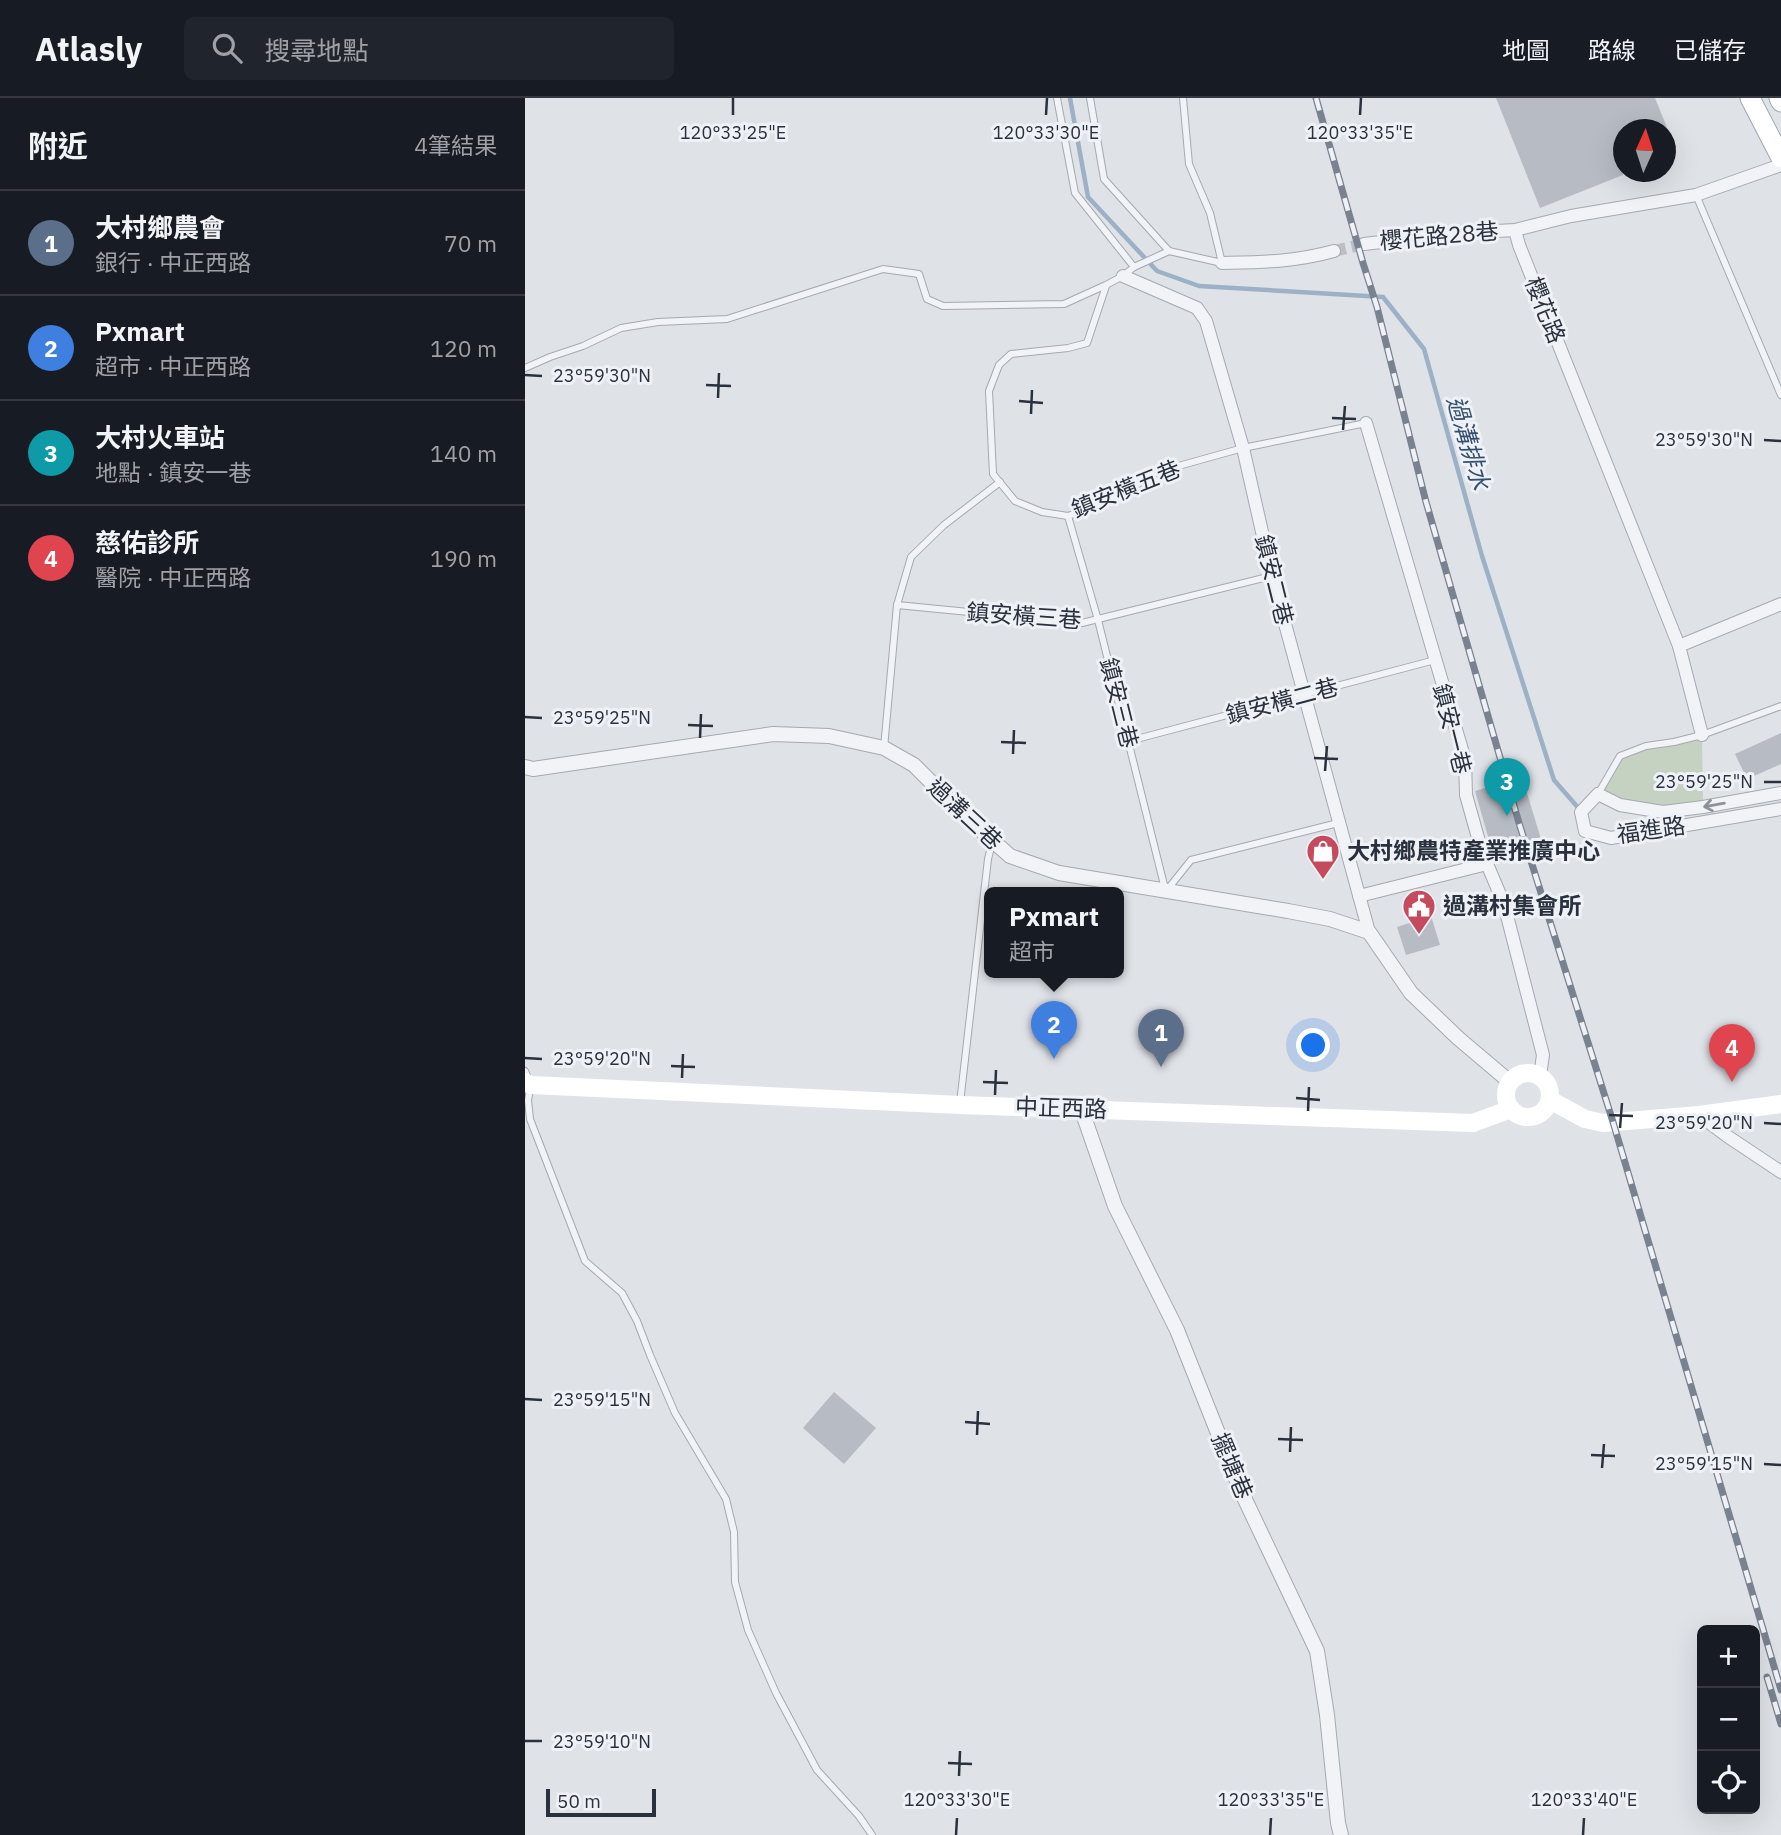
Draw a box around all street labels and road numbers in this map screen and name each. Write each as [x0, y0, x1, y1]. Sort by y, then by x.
street label: 櫻花路28巷 [1378, 215, 1500, 255]
street label: 櫻花路 [1519, 272, 1573, 347]
street label: 鎮安橫五巷 [1067, 453, 1185, 524]
street label: 鎮安二巷 [1249, 531, 1301, 628]
street label: 鎮安橫三巷 [966, 596, 1082, 634]
street label: 鎮安三巷 [1094, 654, 1146, 751]
street label: 鎮安橫二巷 [1222, 671, 1341, 729]
street label: 鎮安一巷 [1427, 680, 1479, 777]
street label: 過溝三巷 [922, 771, 1010, 856]
street label: 福進路 [1615, 809, 1687, 849]
street label: 中正西路 [1015, 1090, 1108, 1124]
street label: 擺塘巷 [1206, 1428, 1260, 1503]

